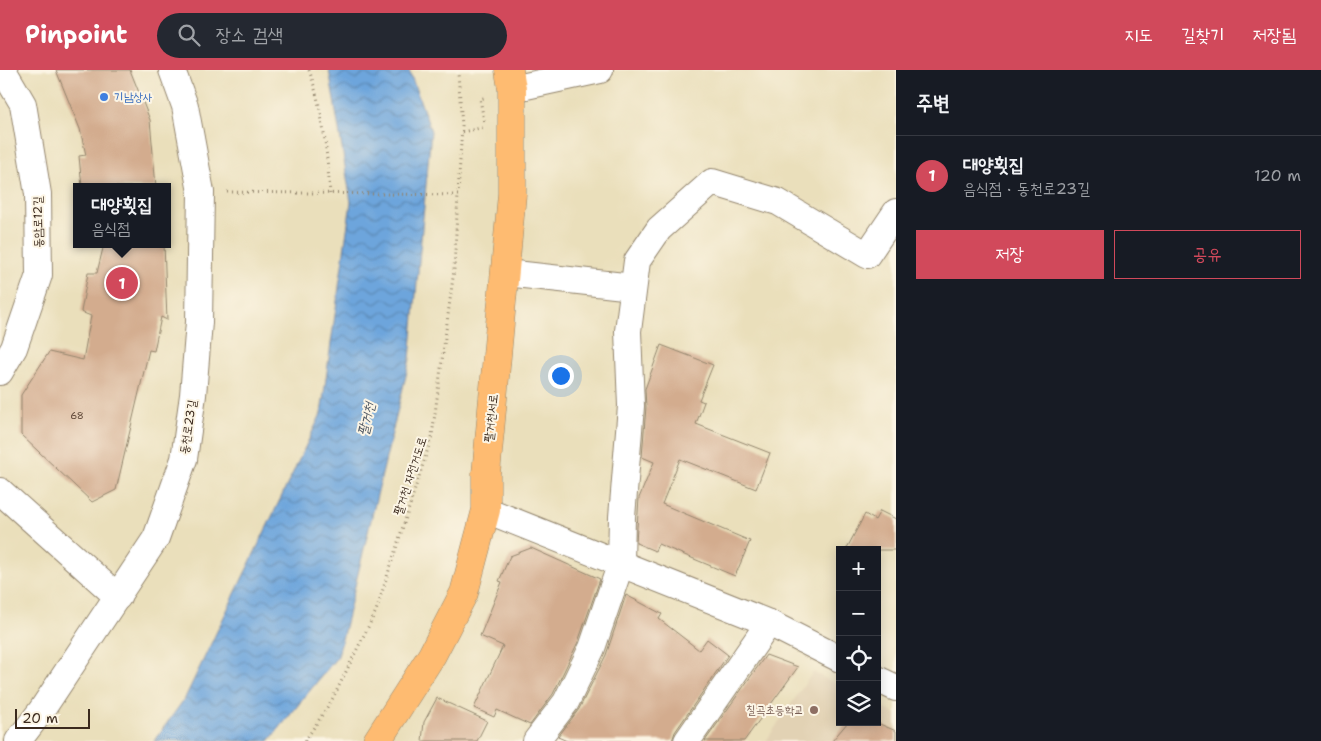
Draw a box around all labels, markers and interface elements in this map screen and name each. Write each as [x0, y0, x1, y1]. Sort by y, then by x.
search box [157, 13, 507, 58]
text: Pinpoint [25, 19, 127, 51]
icon: search [175, 21, 203, 49]
text: 장소 검색 [215, 22, 283, 47]
text: 지도 [1124, 23, 1153, 47]
text: 길찾기 [1181, 23, 1225, 47]
text: 저장됨 [1253, 23, 1296, 47]
place label: 기남상사 [114, 89, 153, 105]
text: 주변 [916, 89, 950, 117]
marker: 기남상사 [98, 91, 110, 103]
text: 대양횟집 [963, 152, 1024, 177]
text: 1 [928, 165, 936, 186]
text: 120 m [1254, 165, 1301, 186]
text: 음식점 · 동천로23길 [963, 178, 1090, 199]
popup [73, 183, 171, 248]
text: 대양횟집 [91, 192, 153, 217]
street label: 동암로12길 [30, 196, 46, 248]
text: 음식점 [91, 218, 130, 239]
button: 저장 [916, 230, 1104, 279]
button: 공유 [1114, 230, 1301, 279]
pin: 1 [106, 264, 138, 302]
your location [548, 363, 574, 389]
street label: 팔거천서로 [481, 393, 501, 443]
street label: 동천로23길 [176, 398, 200, 455]
water label: 팔거천 [353, 399, 379, 437]
house number: 68 [70, 409, 84, 422]
street label: 팔거천 자전거도로 [390, 435, 430, 517]
map controls [836, 546, 881, 726]
button: + [836, 546, 881, 591]
button: − [836, 591, 881, 636]
button: locate [836, 636, 881, 681]
button: layers [836, 681, 881, 726]
place label: 칠곡초등학교 [746, 702, 804, 718]
marker: 칠곡초등학교 [808, 704, 820, 716]
scale bar [15, 706, 90, 729]
text: 20 m [22, 709, 58, 727]

